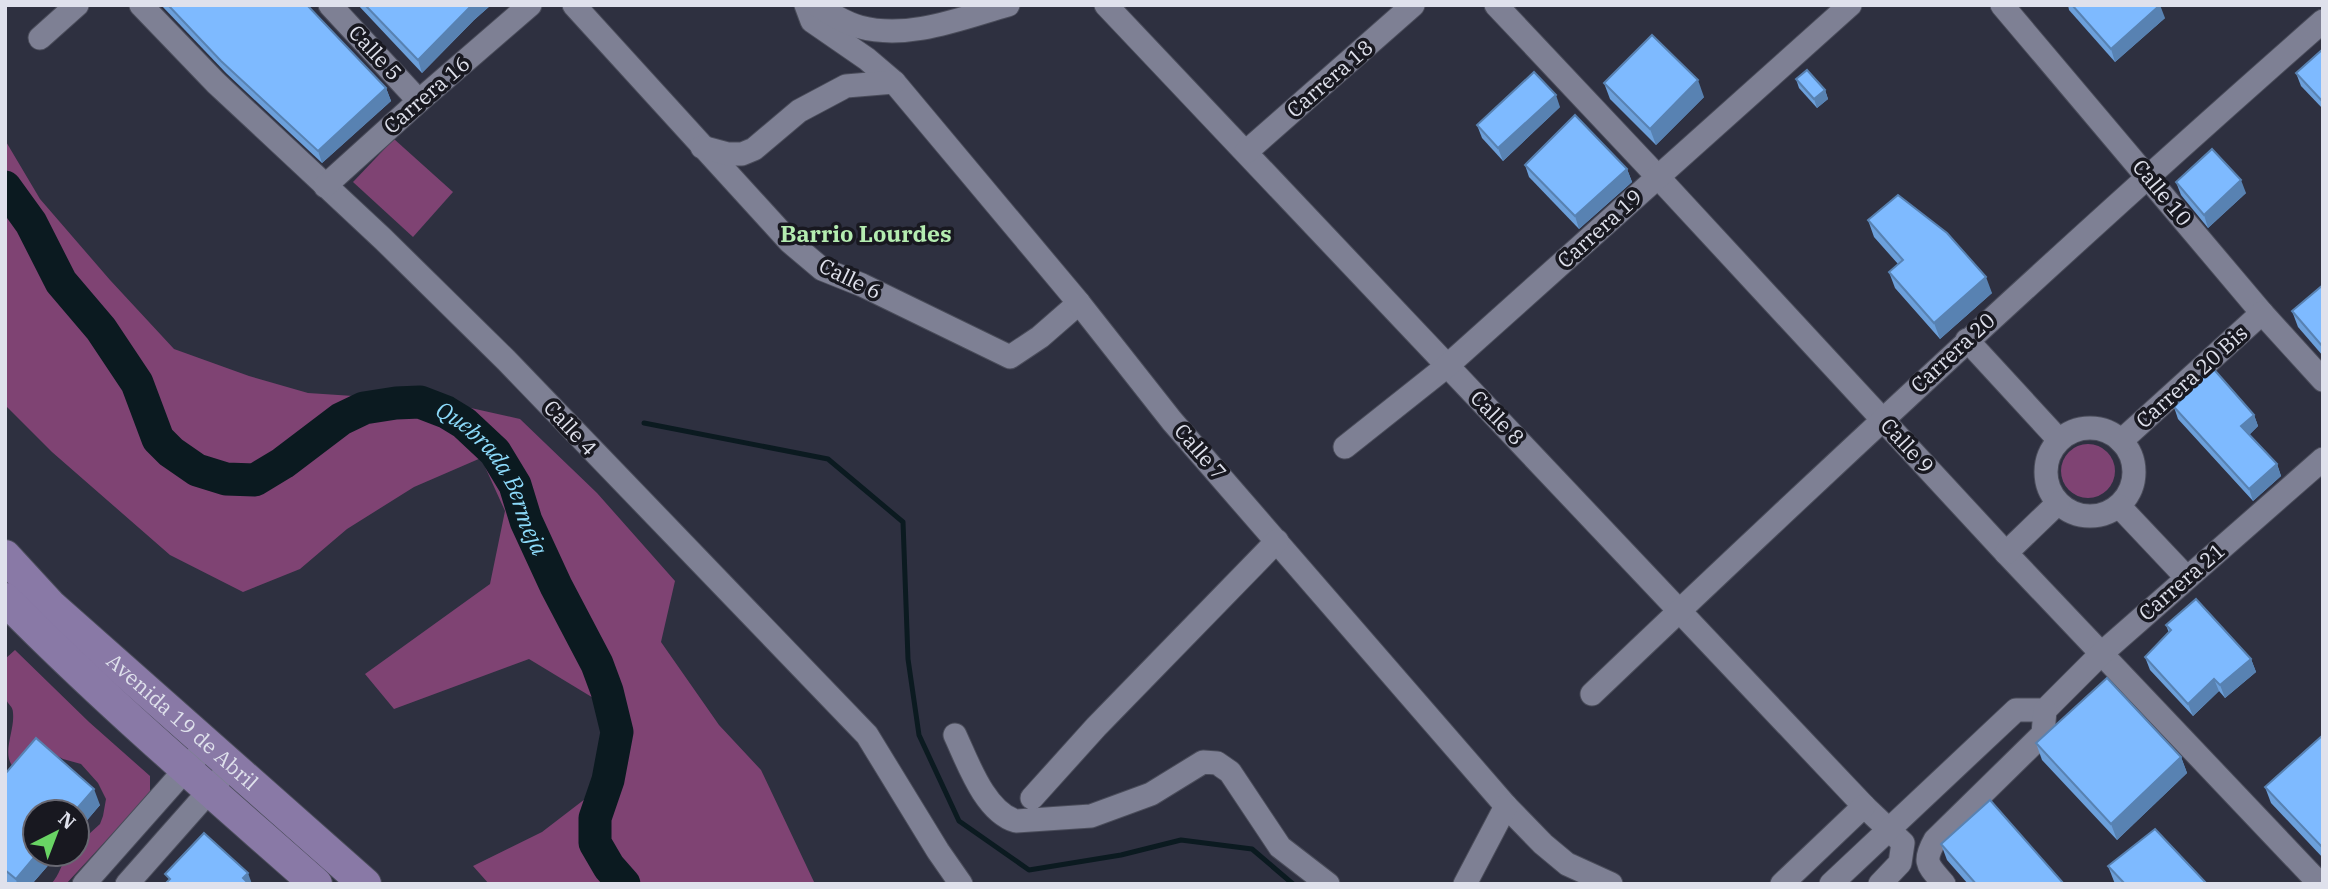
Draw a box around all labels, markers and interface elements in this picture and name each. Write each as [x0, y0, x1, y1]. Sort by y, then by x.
street label: Calle 5 [343, 19, 409, 86]
street label: Carrera 18 [1280, 33, 1378, 123]
street label: Carrera 16 [377, 49, 475, 139]
street label: Calle 10 [2127, 153, 2199, 232]
street label: Carrera 19 [1551, 183, 1648, 274]
district label: Barrio Lourdes [780, 218, 952, 248]
street label: Calle 6 [815, 251, 886, 305]
street label: Carrera 20 [1904, 306, 2000, 399]
street label: Carrera 20 Bis [2129, 319, 2253, 434]
street label: Calle 8 [1465, 384, 1531, 451]
water label: Quebrada Bermeja [432, 394, 556, 560]
street label: Calle 4 [538, 394, 604, 461]
street label: Calle 9 [1875, 412, 1941, 479]
street label: Calle 7 [1168, 417, 1233, 486]
street label: Carrera 21 [2132, 536, 2230, 626]
street label: Avenida 19 de Abril [101, 647, 264, 796]
north arrow [21, 798, 91, 868]
text: N [54, 806, 81, 834]

